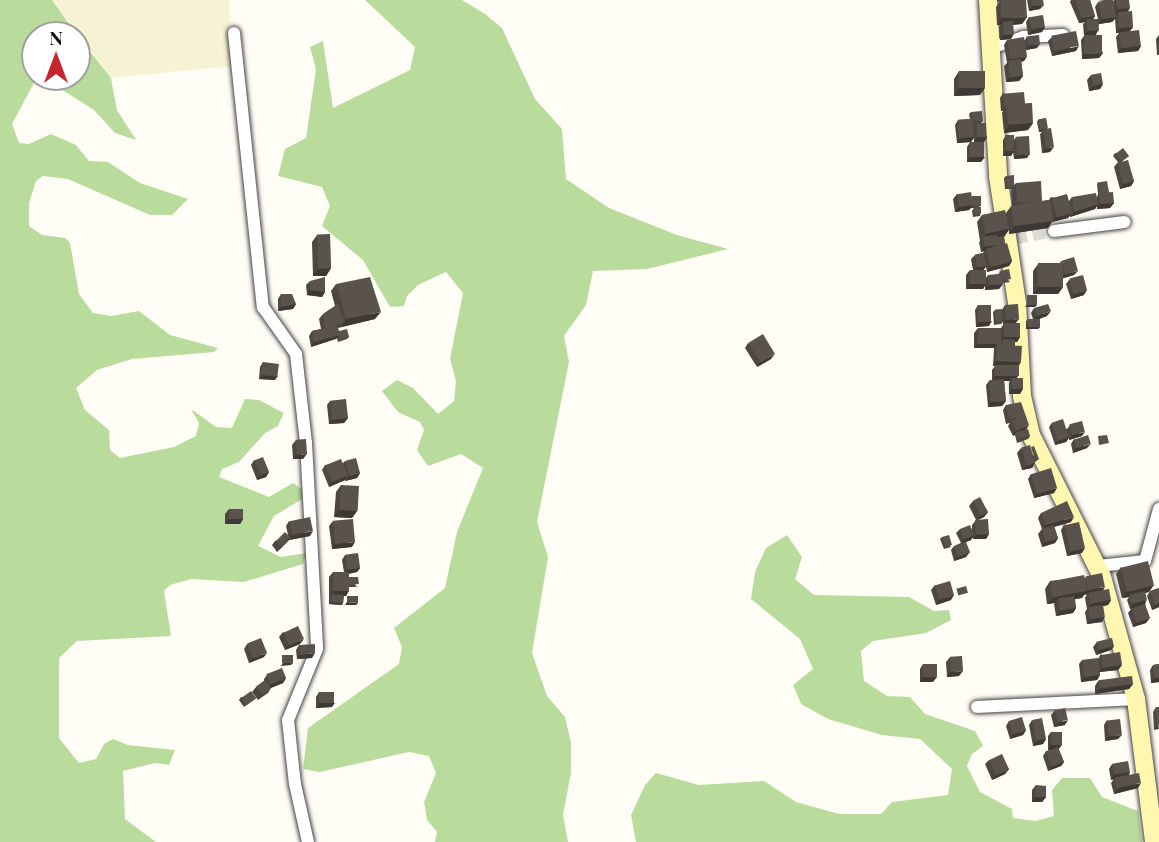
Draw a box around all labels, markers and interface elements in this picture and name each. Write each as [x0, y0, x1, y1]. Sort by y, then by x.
north arrow [21, 21, 91, 91]
text: N [49, 24, 63, 50]

